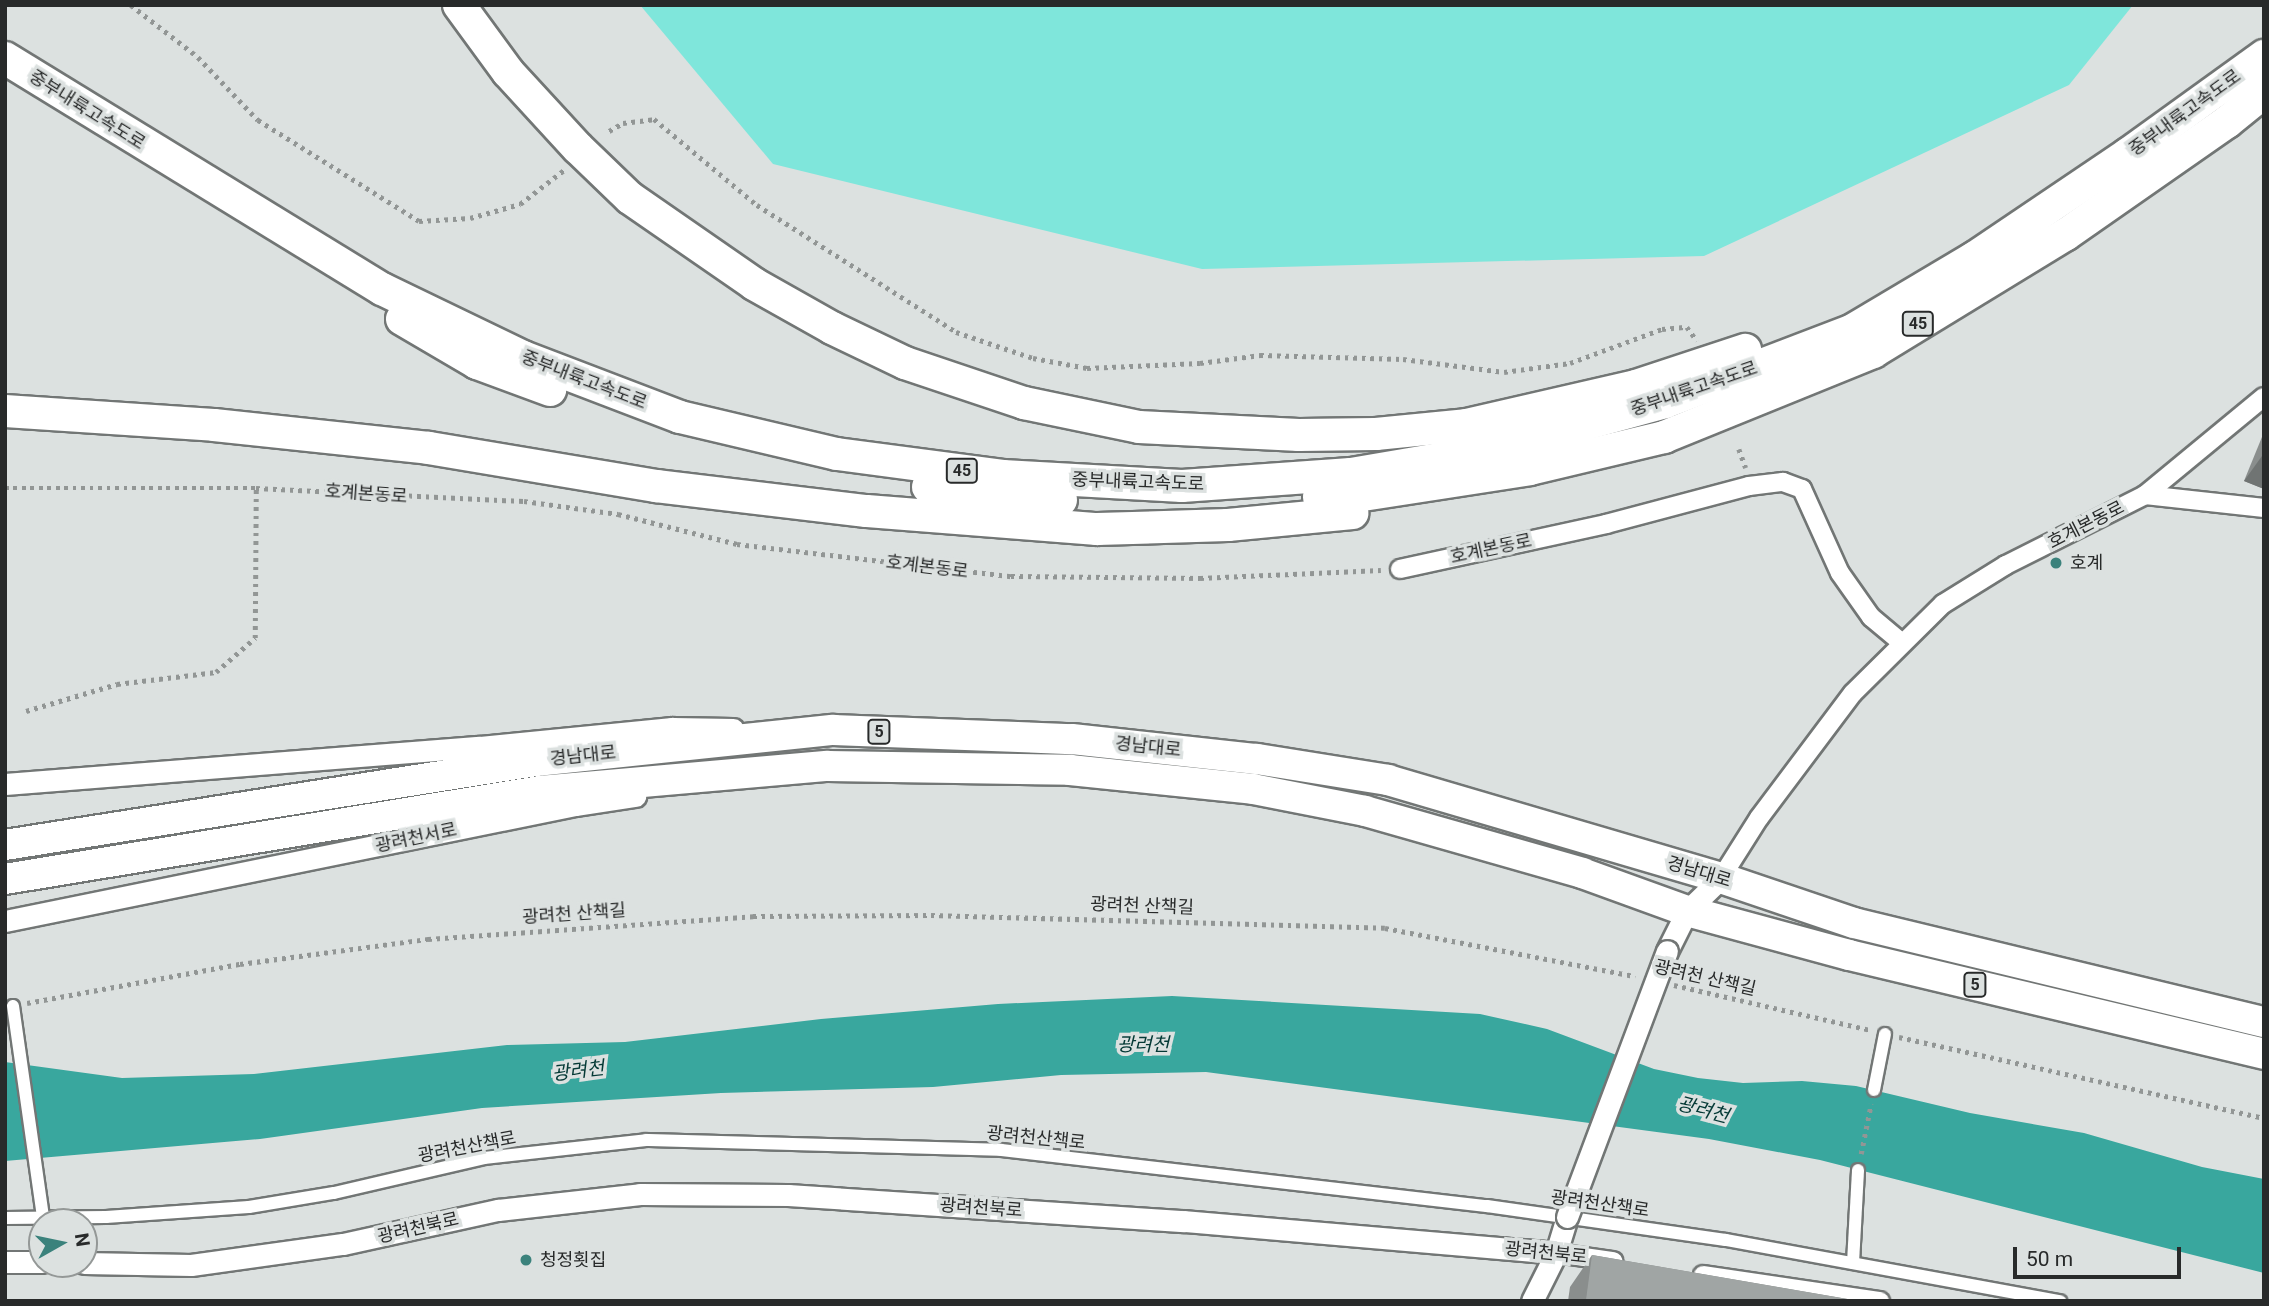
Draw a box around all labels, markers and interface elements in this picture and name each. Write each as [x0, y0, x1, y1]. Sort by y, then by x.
street label: 중부내륙고속도로 [2125, 65, 2245, 161]
street label: 중부내륙고속도로 [25, 66, 149, 154]
road number: 45 [1900, 312, 1936, 336]
street label: 중부내륙고속도로 [518, 346, 650, 414]
street label: 중부내륙고속도로 [1628, 357, 1760, 421]
road number: 45 [944, 458, 979, 484]
street label: 중부내륙고속도로 [1071, 469, 1205, 495]
street label: 호계본동로 [324, 480, 408, 508]
street label: 호계본동로 [2044, 497, 2128, 553]
street label: 호계본동로 [1448, 530, 1534, 568]
street label: 호계본동로 [885, 551, 969, 583]
place label: 호계 [2070, 552, 2103, 574]
marker: 호계 [2048, 555, 2064, 571]
road number: 5 [867, 720, 891, 744]
street label: 경남대로 [1114, 733, 1182, 761]
street label: 경남대로 [549, 742, 617, 770]
street label: 광려천서로 [373, 819, 459, 857]
street label: 경남대로 [1664, 852, 1734, 892]
street label: 광려천 산책길 [1090, 893, 1194, 919]
street label: 광려천 산책길 [521, 900, 627, 928]
street label: 광려천 산책길 [1652, 956, 1758, 1000]
road number: 5 [1963, 973, 1987, 998]
water label: 광려천 [1117, 1034, 1169, 1056]
water label: 광려천 [551, 1056, 605, 1086]
water label: 광려천 [1675, 1092, 1731, 1128]
street label: 광려천산책로 [985, 1122, 1087, 1154]
street label: 광려천산책로 [416, 1127, 518, 1167]
street label: 광려천산책로 [1549, 1186, 1651, 1222]
street label: 광려천북로 [939, 1194, 1023, 1222]
north arrow [28, 1208, 98, 1278]
street label: 광려천북로 [375, 1208, 461, 1248]
text: N [70, 1232, 95, 1248]
scale bar [2017, 1232, 2185, 1276]
street label: 광려천북로 [1504, 1238, 1588, 1268]
text: 50 m [2026, 1247, 2073, 1271]
place label: 청정횟집 [540, 1249, 606, 1271]
marker: 청정횟집 [518, 1252, 534, 1268]

